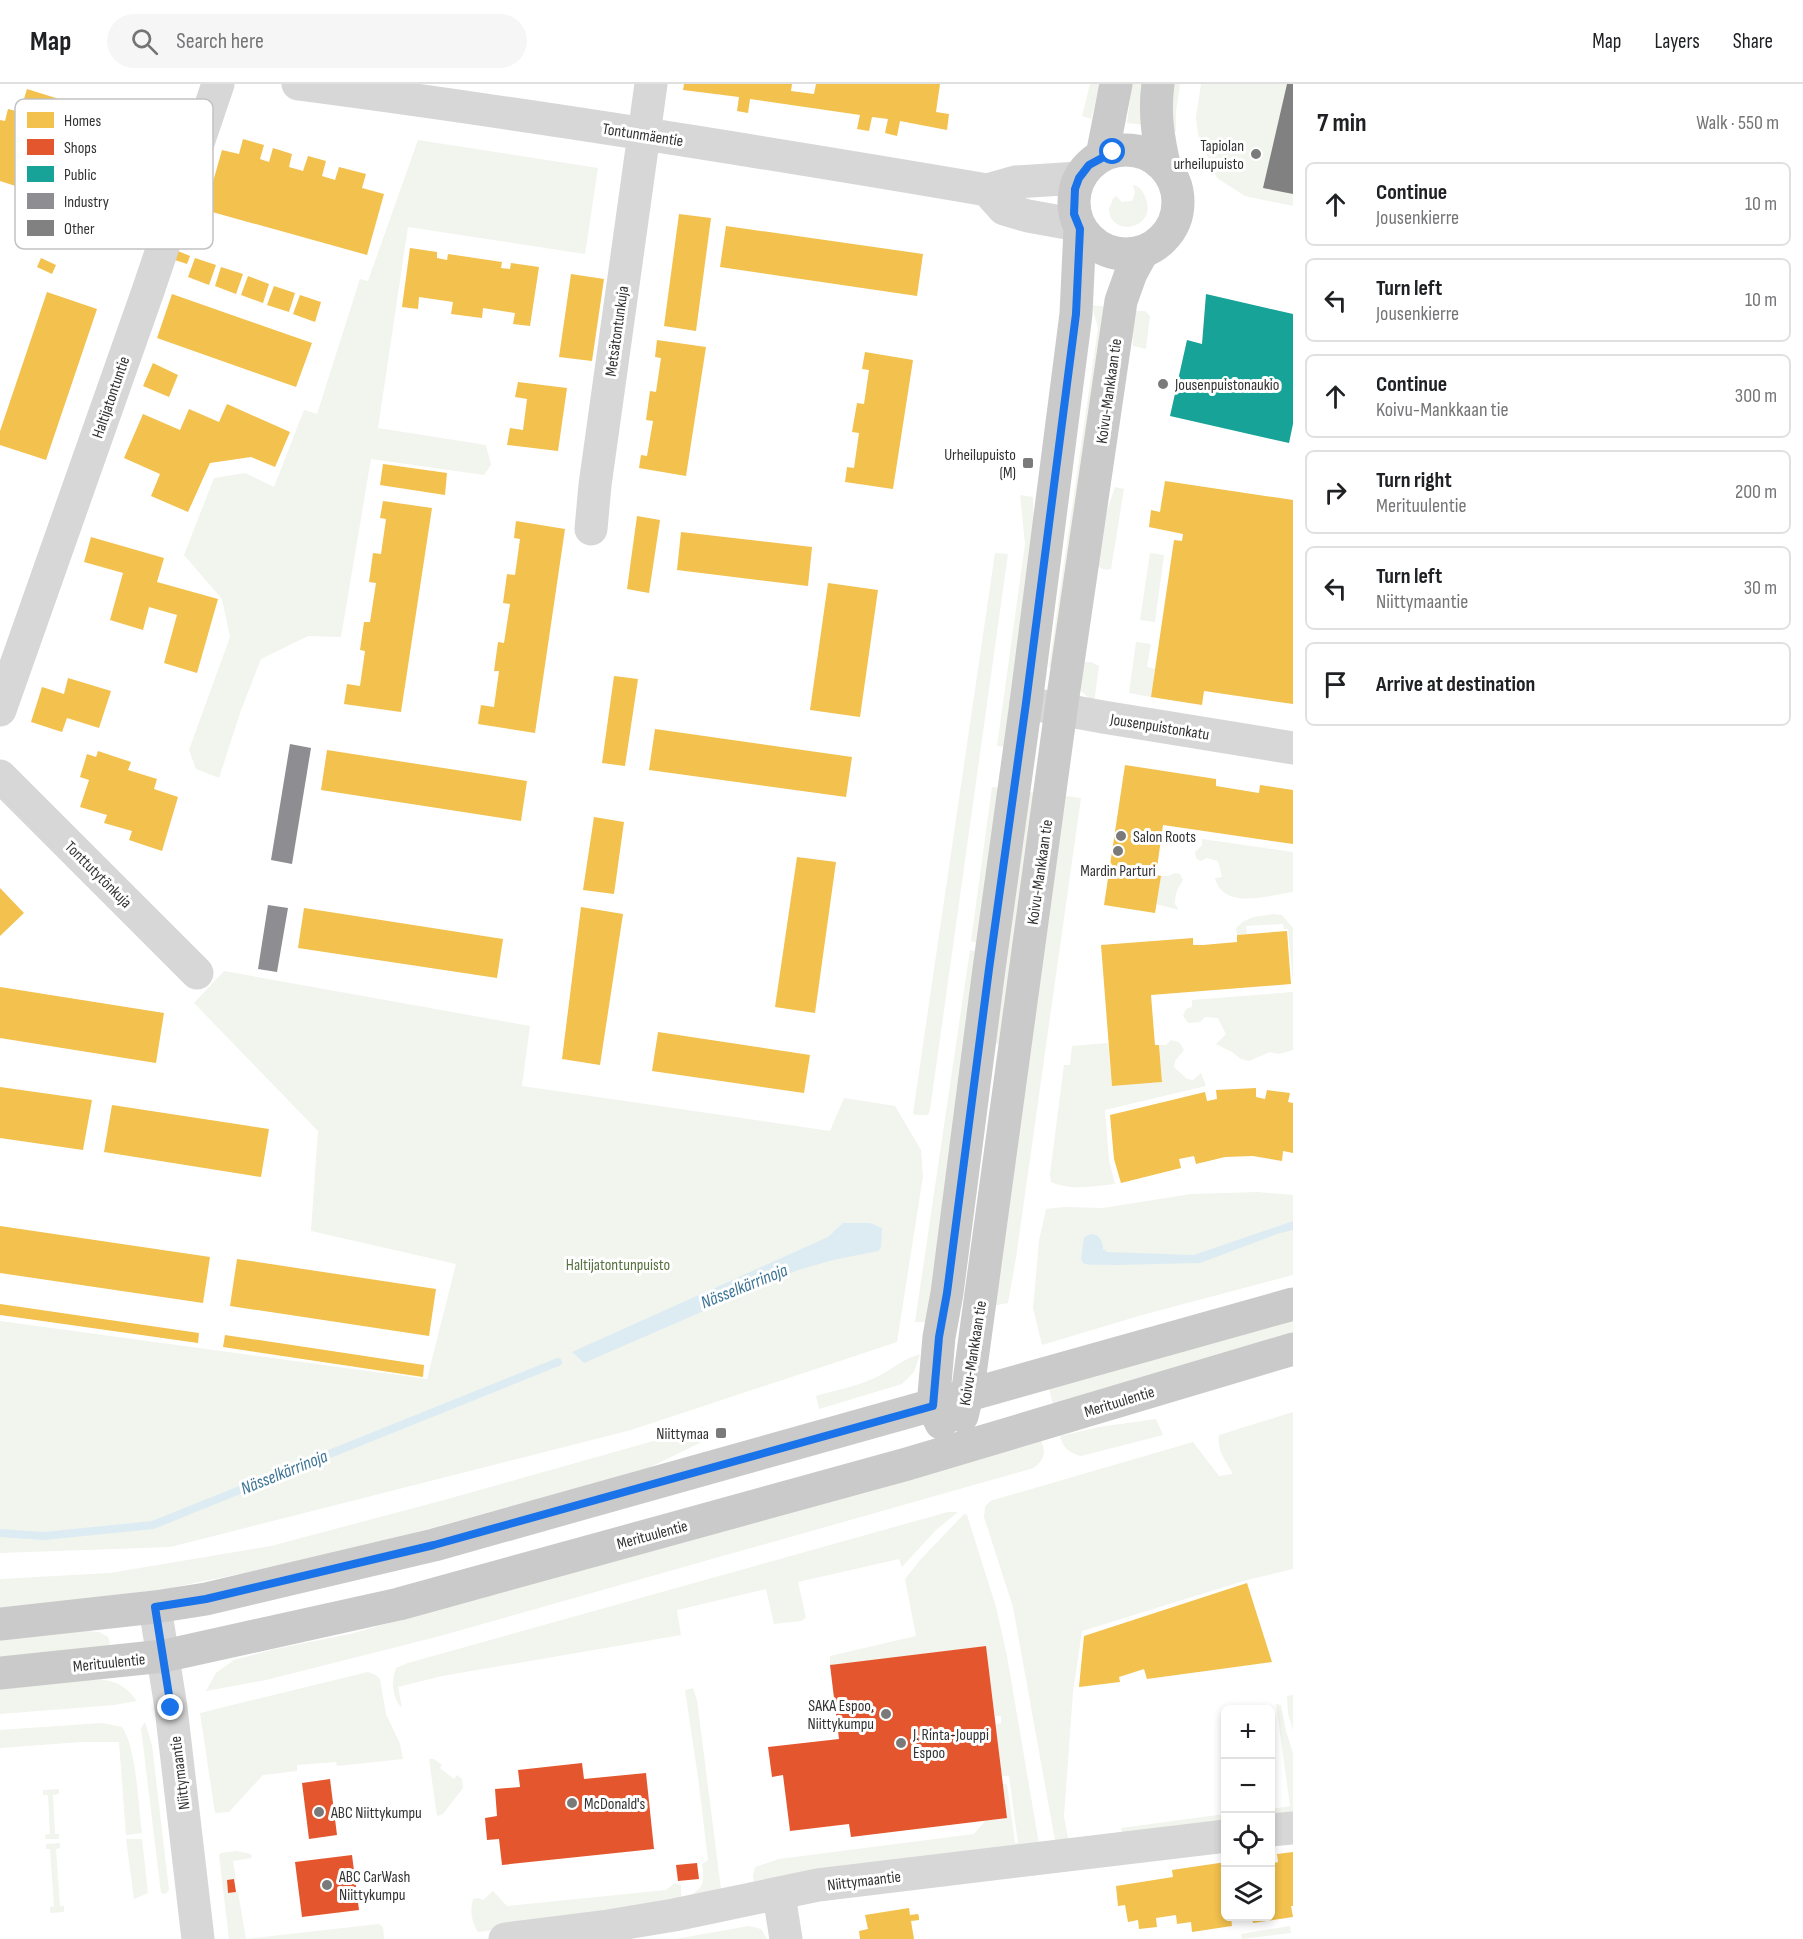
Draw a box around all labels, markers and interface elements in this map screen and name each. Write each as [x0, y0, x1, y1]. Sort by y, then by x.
search box [107, 14, 527, 68]
text: Map [30, 25, 71, 58]
icon: search [128, 25, 161, 58]
text: Search here [176, 28, 264, 55]
text: Map [1592, 29, 1621, 54]
text: Layers [1654, 29, 1700, 54]
text: Share [1733, 29, 1773, 54]
legend [15, 99, 213, 249]
text: 7 min [1317, 108, 1366, 139]
text: Walk · 550 m [1696, 111, 1779, 135]
text: Homes [64, 112, 101, 131]
street label: Tontunmäentie [601, 120, 685, 151]
place label: Tapiolan urheilupuisto [1173, 137, 1244, 174]
route start [1099, 138, 1125, 164]
text: Shops [64, 139, 97, 158]
marker: Tapiolan urheilupuisto [1249, 147, 1263, 161]
text: Public [64, 166, 97, 185]
text: Continue [1376, 179, 1447, 206]
icon: ahead [1319, 188, 1352, 221]
text: 10 m [1745, 192, 1777, 216]
text: Industry [64, 193, 109, 212]
text: Jousenkierre [1376, 206, 1459, 230]
text: Other [64, 220, 95, 239]
text: Turn left [1376, 275, 1442, 302]
icon: left [1319, 284, 1352, 317]
street label: Metsätontunkuja [602, 285, 633, 378]
text: 10 m [1745, 288, 1777, 312]
text: Jousenkierre [1376, 302, 1459, 326]
street label: Koivu-Mankkaan tie [1093, 337, 1126, 445]
street label: Haltijatontuntie [89, 354, 134, 441]
text: Continue [1376, 371, 1447, 398]
place label: Jousenpuistonaukio [1174, 376, 1279, 395]
marker: Jousenpuistonaukio [1156, 377, 1170, 391]
icon: ahead [1319, 380, 1352, 413]
text: 300 m [1735, 384, 1777, 408]
text: Koivu-Mankkaan tie [1376, 398, 1508, 422]
place label: Urheilupuisto (M) [944, 446, 1016, 483]
marker: Urheilupuisto (M) [1021, 456, 1035, 470]
text: Turn right [1376, 467, 1452, 494]
icon: right [1319, 476, 1352, 509]
text: 200 m [1735, 480, 1777, 504]
text: Merituulentie [1376, 494, 1467, 518]
text: Turn left [1376, 563, 1442, 590]
icon: left [1319, 572, 1352, 605]
text: 30 m [1744, 576, 1777, 600]
text: Niittymaantie [1376, 590, 1468, 614]
icon: arrive [1319, 668, 1352, 701]
text: Arrive at destination [1376, 671, 1535, 698]
street label: Jousenpuistonkatu [1108, 710, 1211, 745]
street label: Koivu-Mankkaan tie [1024, 818, 1057, 926]
place label: Salon Roots [1133, 828, 1196, 847]
marker: Salon Roots [1114, 829, 1128, 843]
street label: Tonttutytönkuja [61, 838, 135, 912]
marker: Mardin Parturi [1111, 844, 1125, 858]
place label: Mardin Parturi [1080, 862, 1156, 881]
park label: Haltijatontunpuisto [566, 1256, 670, 1275]
water label: Nässelkärrinoja [698, 1259, 791, 1313]
street label: Koivu-Mankkaan tie [956, 1299, 991, 1407]
street label: Merituulentie [1082, 1383, 1157, 1422]
place label: Niittymaa [656, 1425, 709, 1444]
marker: Niittymaa [714, 1426, 728, 1440]
water label: Nässelkärrinoja [238, 1445, 331, 1499]
street label: Merituulentie [615, 1517, 690, 1554]
street label: Merituulentie [72, 1650, 146, 1677]
route end [157, 1694, 183, 1720]
place label: SAKA Espoo, Niittykumpu [808, 1697, 874, 1734]
map controls [1221, 1705, 1275, 1921]
button: + [1221, 1705, 1275, 1759]
marker: SAKA Espoo, Niittykumpu [879, 1707, 893, 1721]
place label: J. Rinta-Jouppi Espoo [912, 1726, 989, 1763]
street label: Niittymaantie [167, 1735, 194, 1811]
marker: J. Rinta-Jouppi Espoo [894, 1736, 908, 1750]
button: − [1221, 1759, 1275, 1813]
place label: McDonald's [584, 1795, 646, 1814]
marker: McDonald's [565, 1796, 579, 1810]
place label: ABC Niittykumpu [330, 1804, 422, 1823]
marker: ABC Niittykumpu [312, 1805, 326, 1819]
button: locate [1221, 1813, 1275, 1867]
button: layers [1221, 1867, 1275, 1921]
place label: ABC CarWash Niittykumpu [338, 1868, 410, 1905]
street label: Niittymaantie [826, 1868, 902, 1895]
marker: ABC CarWash Niittykumpu [320, 1878, 334, 1892]

